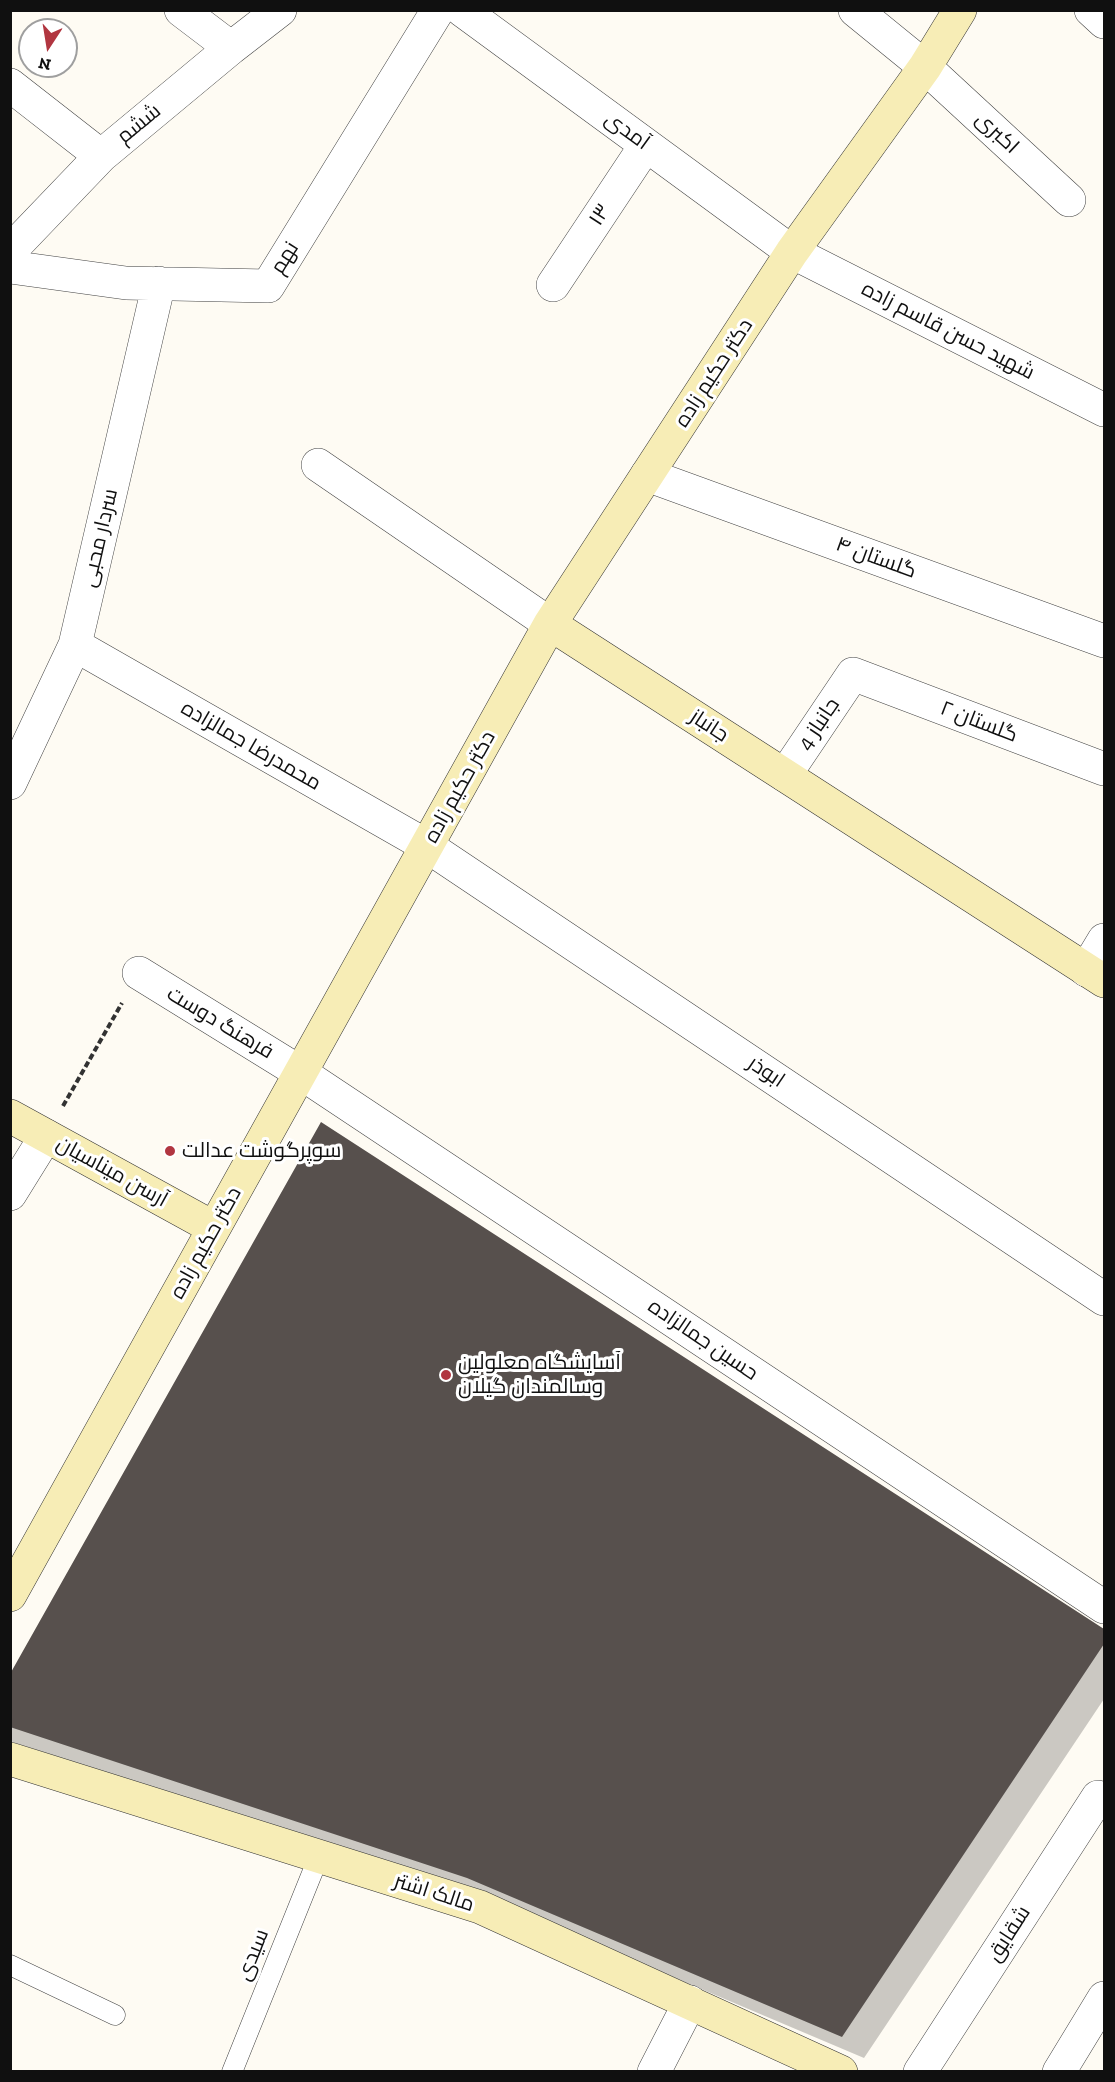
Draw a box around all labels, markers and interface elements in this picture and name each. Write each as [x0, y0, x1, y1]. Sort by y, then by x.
north arrow [18, 18, 78, 78]
text: N [37, 54, 53, 75]
street label: ششم [112, 99, 166, 149]
street label: آمدی [600, 106, 654, 156]
street label: اکبری [970, 107, 1024, 159]
street label: ۱۳ [584, 199, 616, 231]
street label: نهم [265, 237, 305, 279]
street label: شهید حسن قاسم زاده [857, 276, 1039, 386]
street label: دکتر حکیم زاده [670, 314, 758, 432]
street label: سردار محبی [76, 486, 124, 590]
street label: گلستان ۴ [832, 532, 920, 584]
street label: جانباز 4 [792, 693, 846, 755]
street label: محمدرضا جمالزاده [177, 696, 325, 796]
street label: گلستان ۲ [937, 696, 1021, 748]
street label: جانباز [685, 704, 733, 748]
street label: دکتر حکیم زاده [419, 727, 501, 847]
street label: فرهنگ دوست [162, 981, 278, 1065]
street label: ابوذر [743, 1051, 789, 1093]
street label: آرسن میناسیان [52, 1131, 172, 1213]
place label: سوپرگوشت عدالت [182, 1138, 341, 1164]
marker: سوپرگوشت عدالت [163, 1144, 177, 1158]
street label: دکتر حکیم زاده [165, 1183, 247, 1303]
street label: حسین جمالزاده [643, 1294, 763, 1386]
place label: آسایشگاه معلولین وسالمندان گیلان [458, 1350, 621, 1400]
marker: آسایشگاه معلولین وسالمندان گیلان [439, 1368, 453, 1382]
street label: مالک اشتر [391, 1868, 477, 1918]
street label: شقایق [982, 1901, 1036, 1967]
street label: سیدی [231, 1925, 275, 1985]

